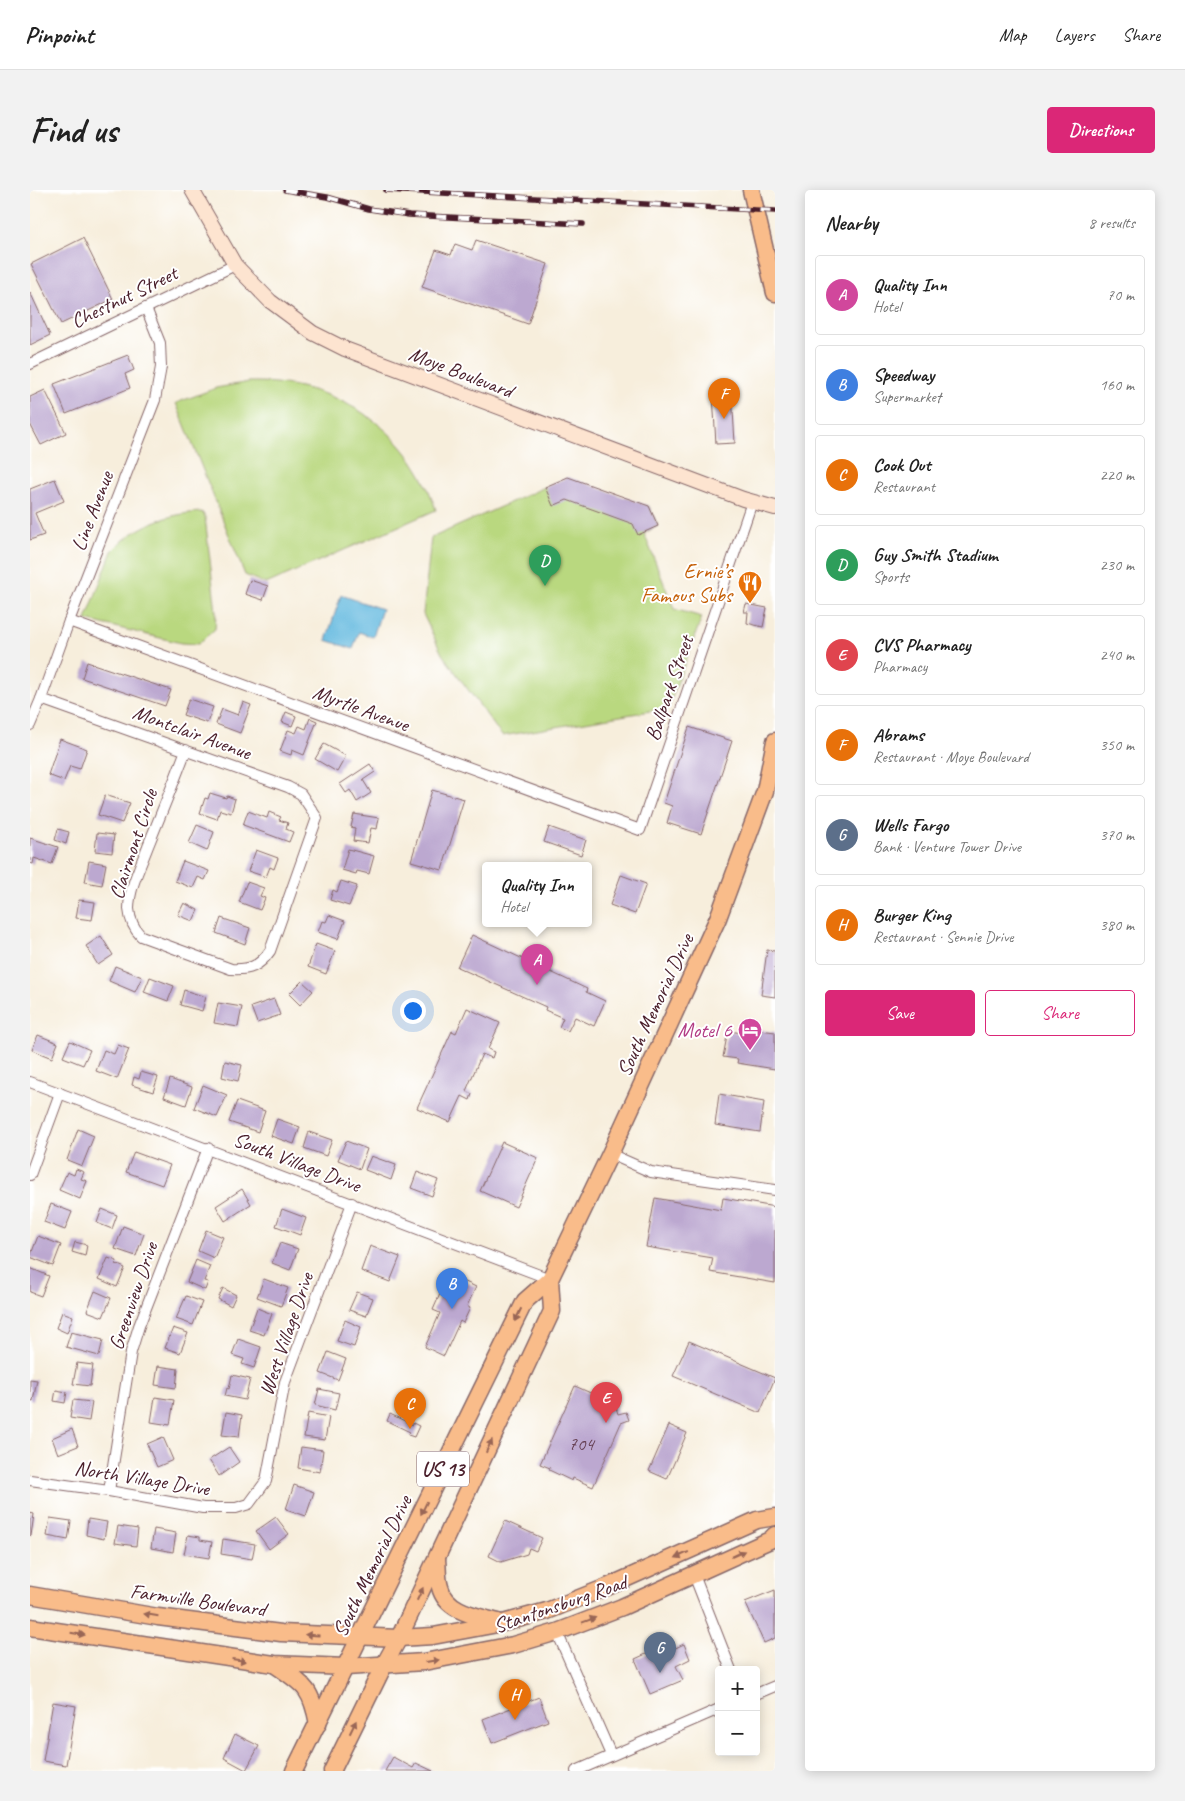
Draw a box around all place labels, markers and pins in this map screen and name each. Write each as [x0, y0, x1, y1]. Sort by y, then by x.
pin: F [708, 378, 740, 419]
pin: D [529, 545, 561, 586]
place label: Ernie’s Famous Subs [641, 558, 734, 608]
restaurant icon: Ernie’s Famous Subs [737, 570, 763, 604]
pin: A [521, 944, 553, 985]
place label: Motel 6 [678, 1017, 733, 1043]
hotel icon: Motel 6 [737, 1017, 763, 1051]
pin: B [436, 1268, 468, 1309]
pin: E [590, 1382, 622, 1423]
pin: C [394, 1388, 426, 1429]
pin: G [644, 1632, 676, 1673]
pin: H [499, 1679, 531, 1720]

